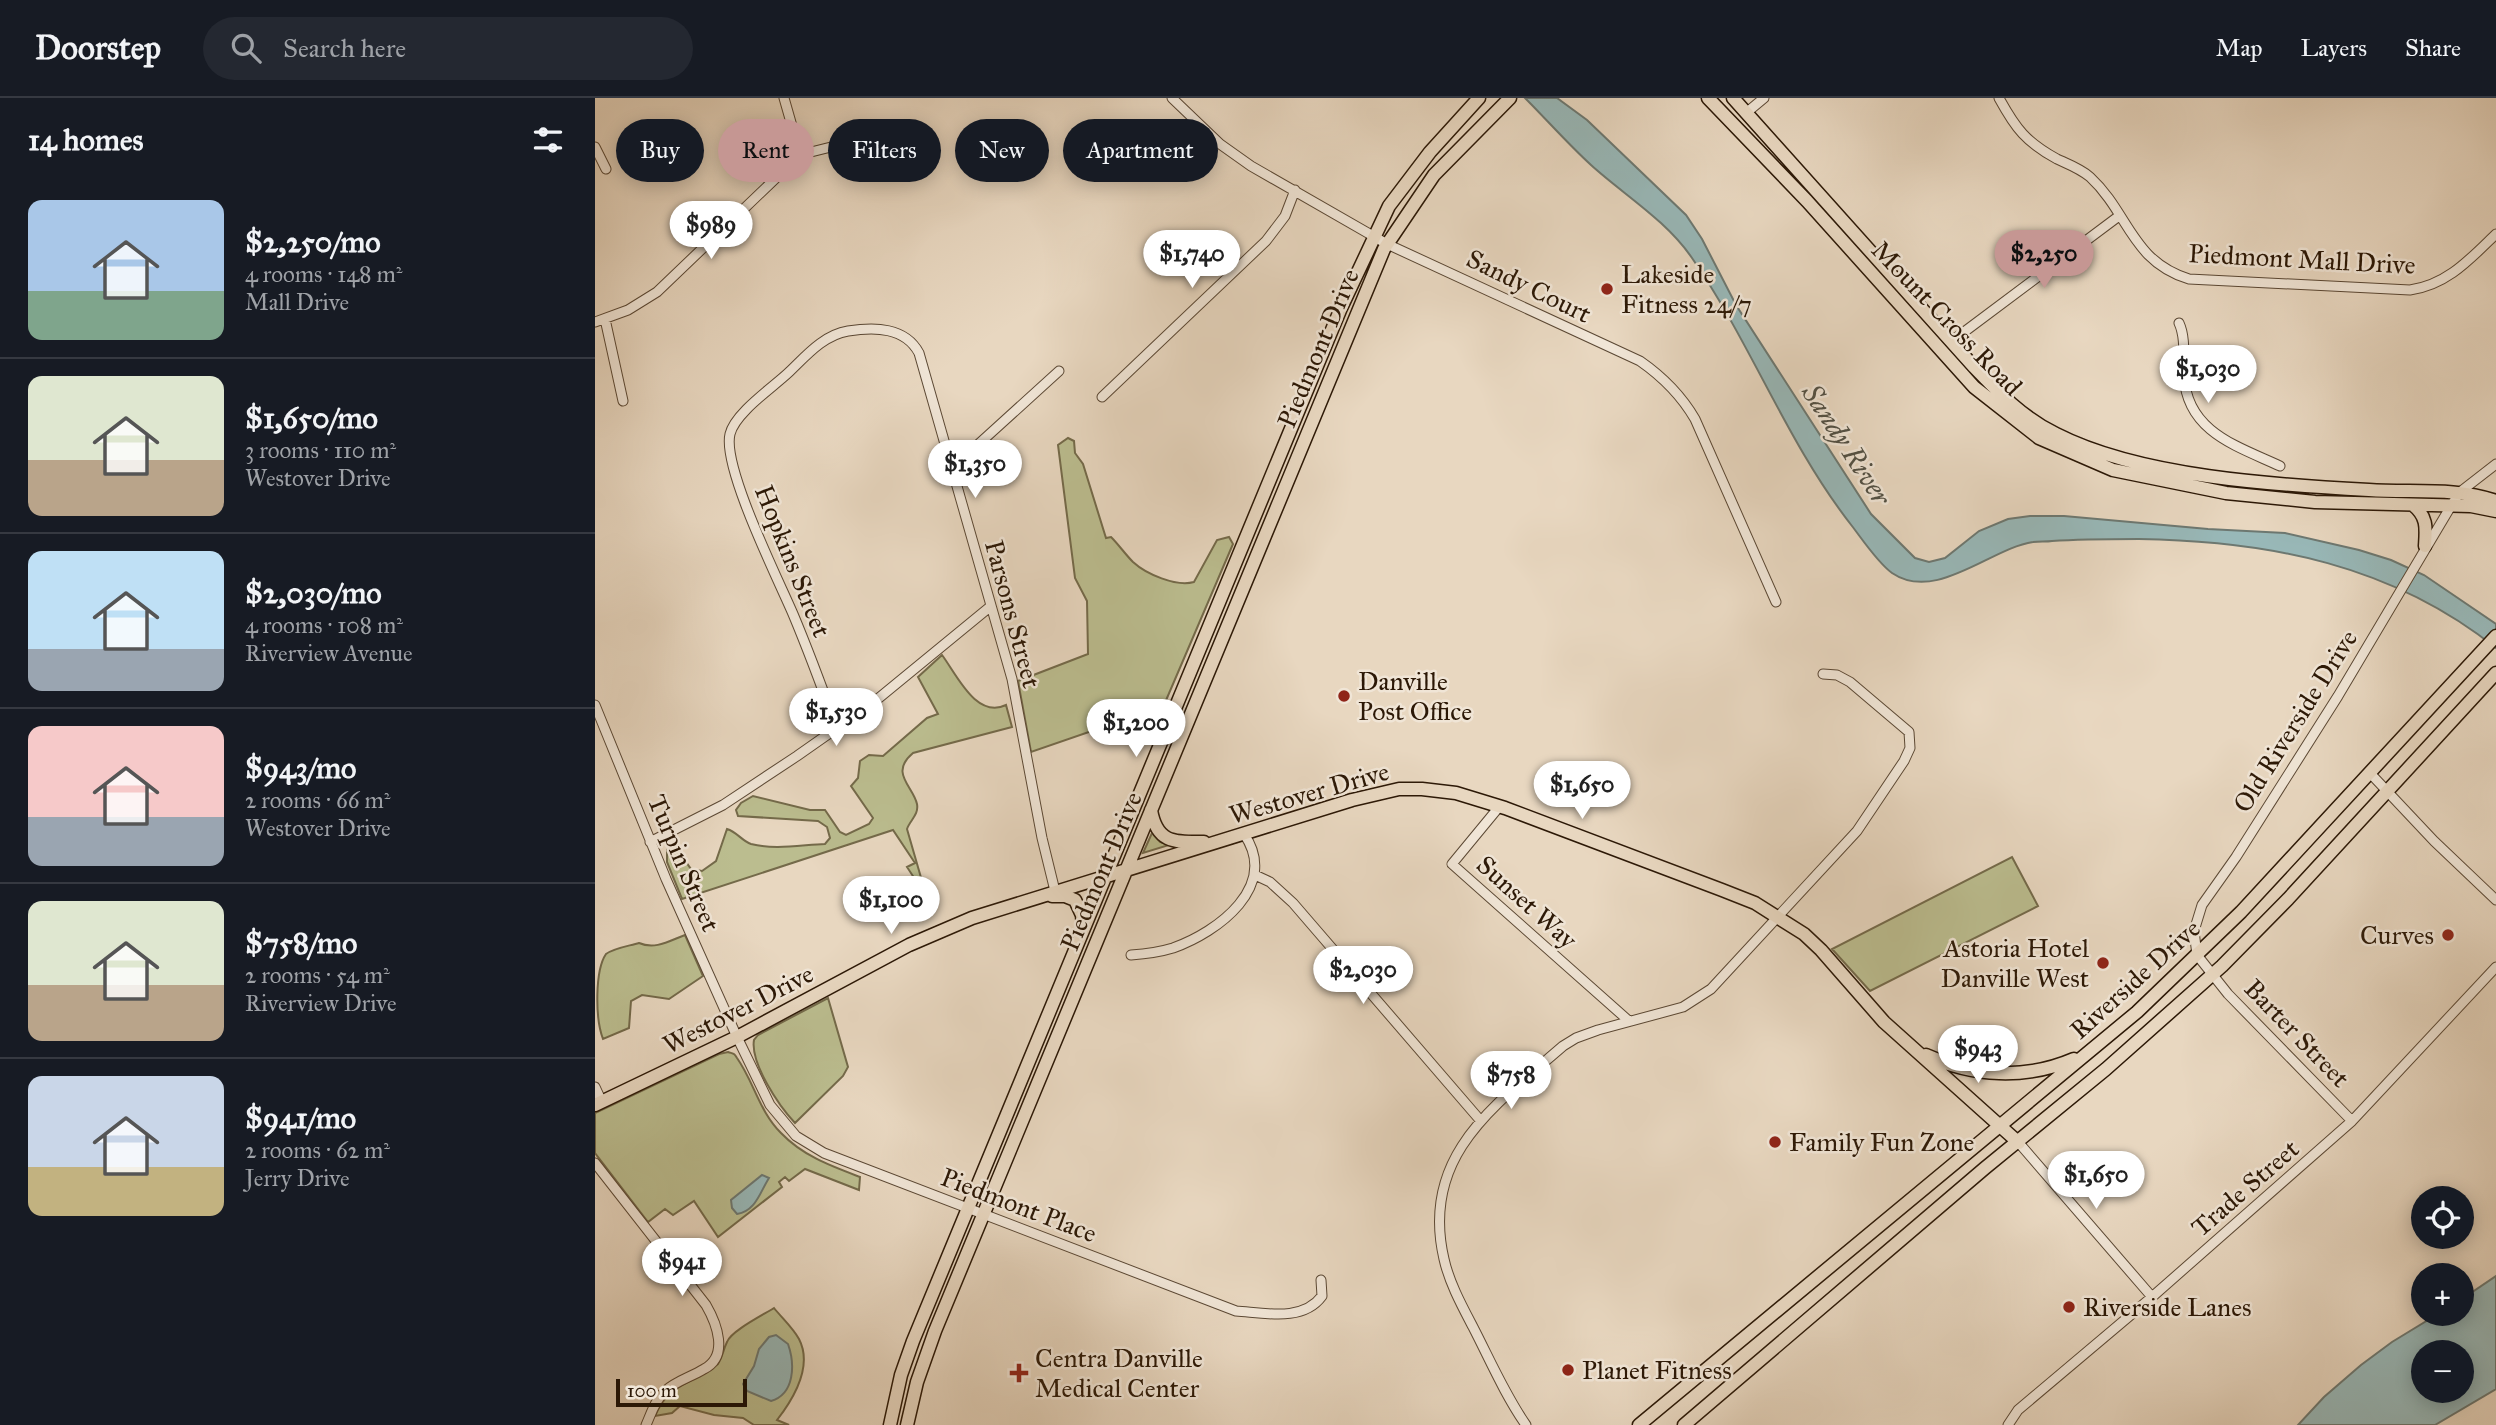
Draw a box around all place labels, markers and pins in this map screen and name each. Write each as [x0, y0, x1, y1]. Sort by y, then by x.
pin: $989 [670, 202, 752, 261]
pin: $1,740 [1135, 230, 1249, 290]
pin: $2,250 [1987, 230, 2101, 290]
place label: Lakeside Fitness 24/7 [1621, 258, 1752, 320]
marker: Lakeside Fitness 24/7 [1599, 281, 1615, 297]
pin: $1,030 [2151, 345, 2265, 405]
pin: $1,350 [918, 440, 1032, 500]
place label: Danville Post Office [1358, 665, 1472, 727]
pin: $1,530 [779, 688, 893, 748]
marker: Danville Post Office [1336, 688, 1352, 704]
pin: $1,200 [1079, 700, 1193, 759]
pin: $1,650 [1525, 762, 1639, 821]
pin: $1,100 [834, 876, 948, 936]
place label: Curves [2360, 919, 2434, 951]
marker: Curves [2440, 927, 2456, 943]
place label: Astoria Hotel Danville West [1941, 932, 2089, 994]
pin: $2,030 [1306, 946, 1420, 1006]
marker: Astoria Hotel Danville West [2095, 955, 2111, 971]
pin: $943 [1937, 1026, 2019, 1085]
pin: $758 [1470, 1052, 1552, 1111]
place label: Family Fun Zone [1789, 1126, 1975, 1158]
marker: Family Fun Zone [1767, 1134, 1783, 1150]
pin: $1,650 [2039, 1152, 2153, 1211]
pin: $941 [641, 1238, 723, 1298]
place label: Riverside Lanes [2083, 1291, 2251, 1323]
marker: Riverside Lanes [2061, 1299, 2077, 1315]
place label: Centra Danville Medical Center [1035, 1342, 1203, 1404]
place label: Planet Fitness [1582, 1354, 1732, 1386]
marker: Planet Fitness [1560, 1362, 1576, 1378]
marker: Centra Danville Medical Center [1009, 1363, 1029, 1383]

